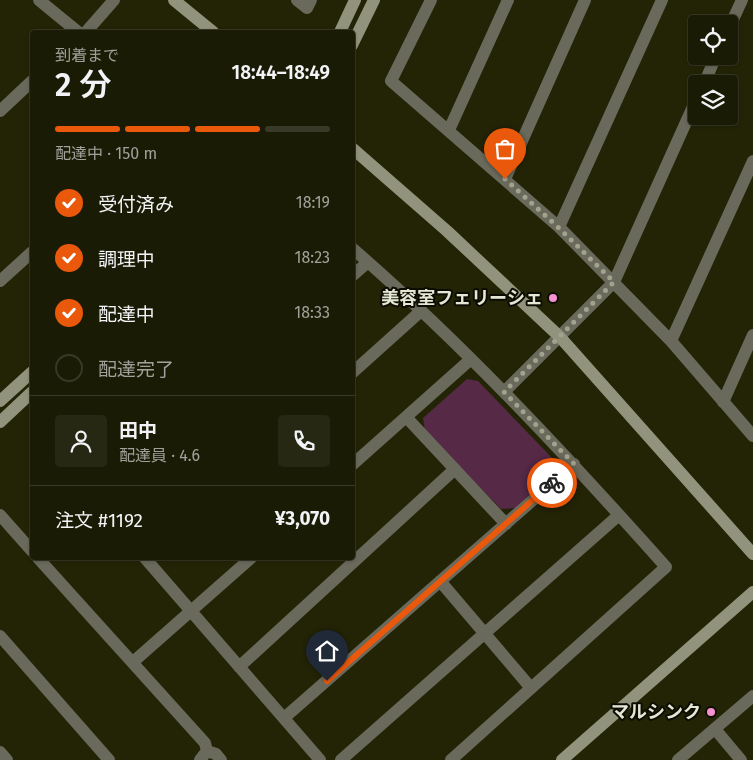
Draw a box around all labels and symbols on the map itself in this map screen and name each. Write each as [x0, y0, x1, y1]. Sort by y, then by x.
pin [484, 128, 526, 179]
place label: 美容室フェリーシェ [381, 287, 543, 309]
marker: 美容室フェリーシェ [547, 292, 559, 304]
courier [527, 458, 577, 508]
pin [306, 630, 348, 681]
place label: マルシンク [611, 701, 701, 723]
marker: マルシンク [705, 706, 717, 718]

